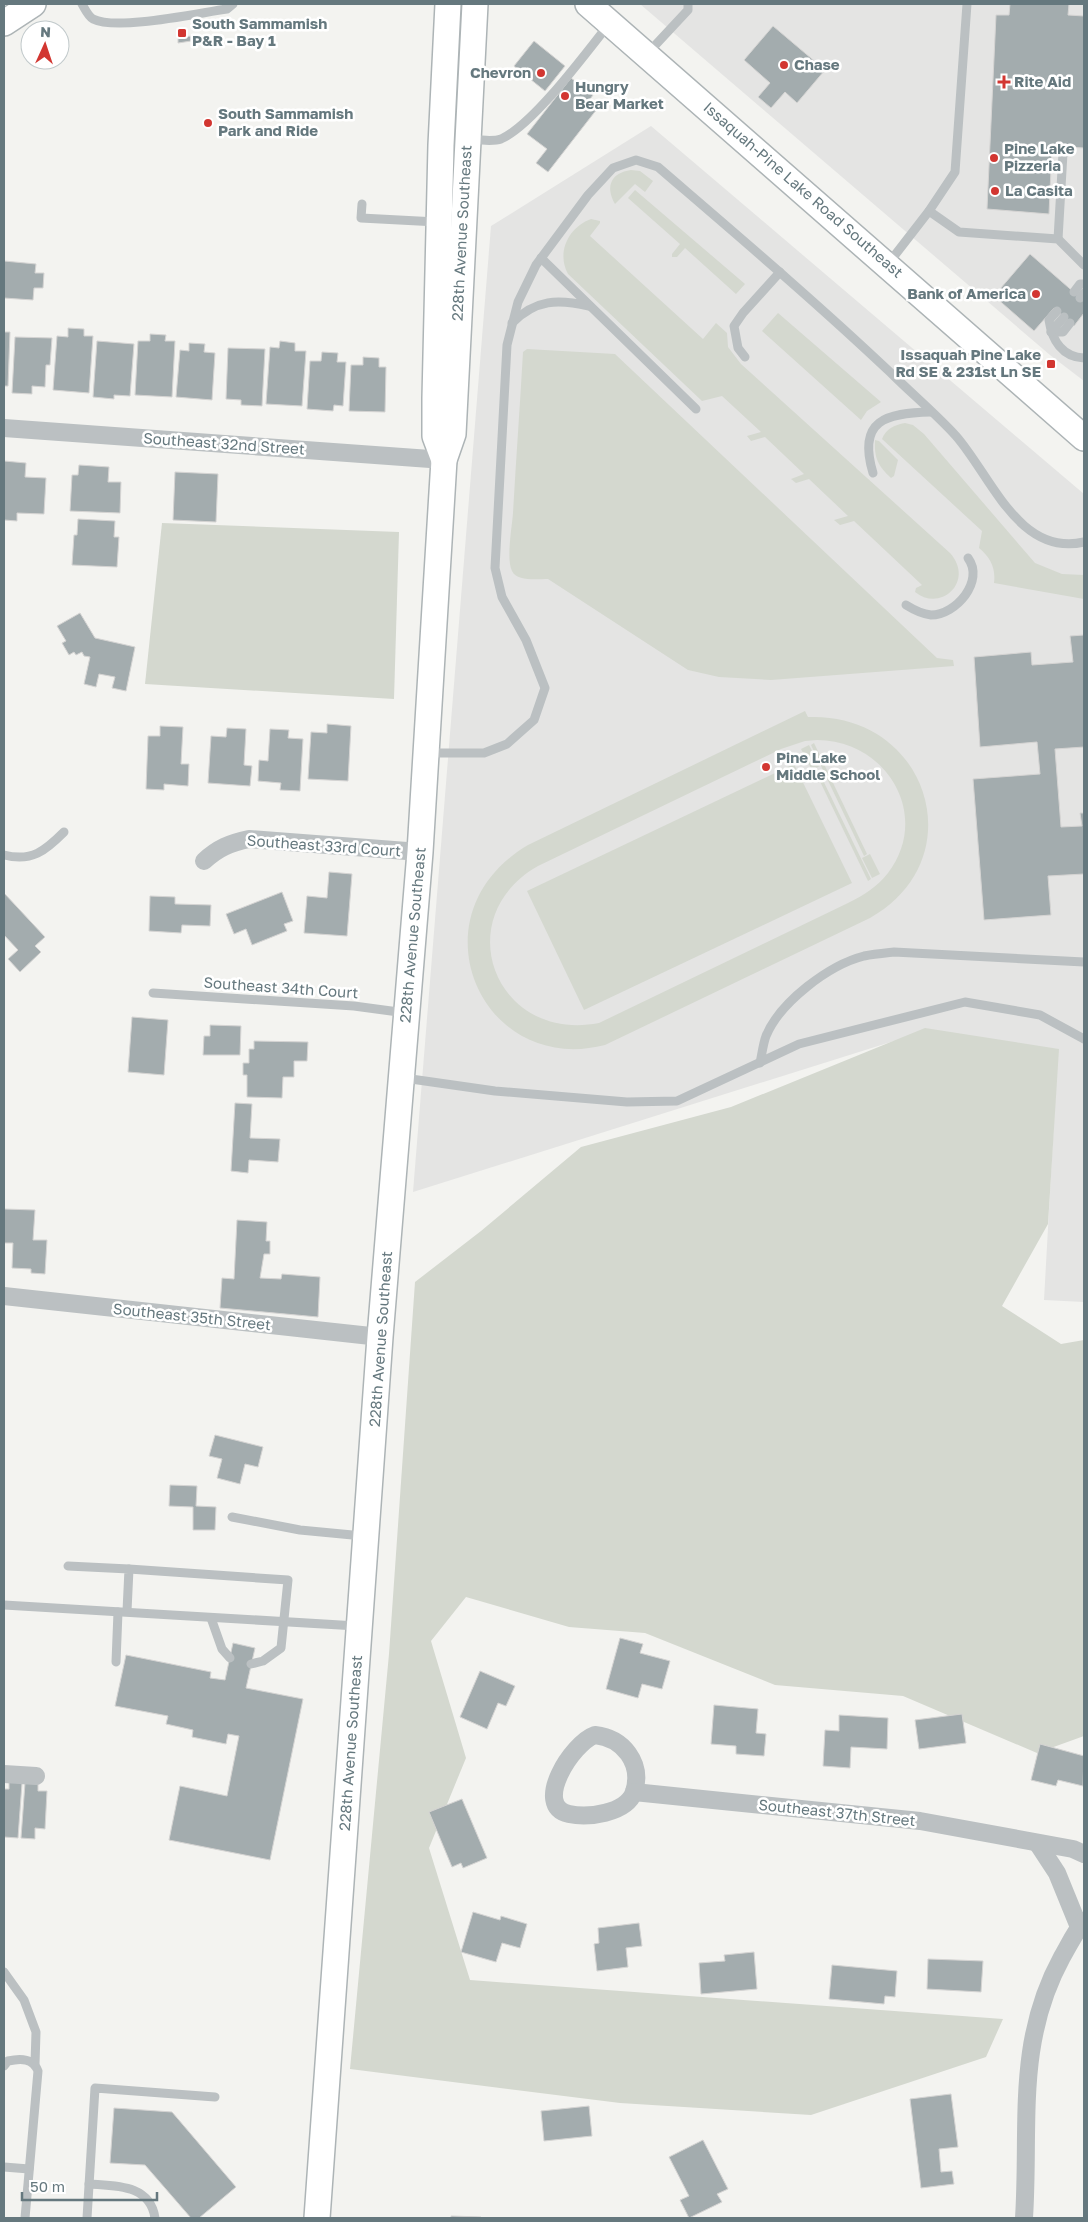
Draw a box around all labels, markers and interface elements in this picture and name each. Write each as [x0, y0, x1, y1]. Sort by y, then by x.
place label: South Sammamish P&R - Bay 1 [192, 14, 327, 49]
north arrow [20, 20, 70, 70]
text: N [40, 23, 51, 40]
marker: South Sammamish P&R - Bay 1 [176, 27, 188, 39]
place label: Chase [794, 55, 840, 73]
marker: Chase [778, 59, 790, 71]
place label: Chevron [470, 63, 531, 81]
marker: Chevron [535, 67, 547, 79]
place label: Rite Aid [1014, 72, 1071, 90]
marker: Rite Aid [998, 76, 1010, 88]
place label: Hungry Bear Market [575, 77, 664, 112]
marker: Hungry Bear Market [559, 90, 571, 102]
street label: Issaquah-Pine Lake Road Southeast [700, 98, 907, 281]
place label: South Sammamish Park and Ride [218, 104, 353, 139]
marker: South Sammamish Park and Ride [202, 117, 214, 129]
place label: Pine Lake Pizzeria [1004, 139, 1075, 174]
street label: 228th Avenue Southeast [447, 144, 475, 321]
marker: Pine Lake Pizzeria [988, 152, 1000, 164]
place label: La Casita [1005, 181, 1073, 199]
marker: La Casita [989, 185, 1001, 197]
place label: Bank of America [907, 284, 1026, 302]
marker: Bank of America [1030, 288, 1042, 300]
place label: Issaquah Pine Lake Rd SE & 231st Ln SE [895, 345, 1041, 380]
marker: Issaquah Pine Lake Rd SE & 231st Ln SE [1045, 358, 1057, 370]
street label: Southeast 32nd Street [143, 428, 305, 458]
place label: Pine Lake Middle School [776, 748, 880, 783]
marker: Pine Lake Middle School [760, 761, 772, 773]
street label: Southeast 33rd Court [246, 831, 402, 859]
street label: 228th Avenue Southeast [395, 846, 429, 1023]
street label: Southeast 34th Court [203, 973, 359, 1001]
street label: 228th Avenue Southeast [365, 1250, 395, 1427]
street label: Southeast 35th Street [112, 1299, 272, 1333]
street label: 228th Avenue Southeast [335, 1654, 365, 1831]
street label: Southeast 37th Street [758, 1795, 917, 1829]
scale bar [22, 2170, 158, 2202]
text: 50 m [30, 2177, 65, 2195]

